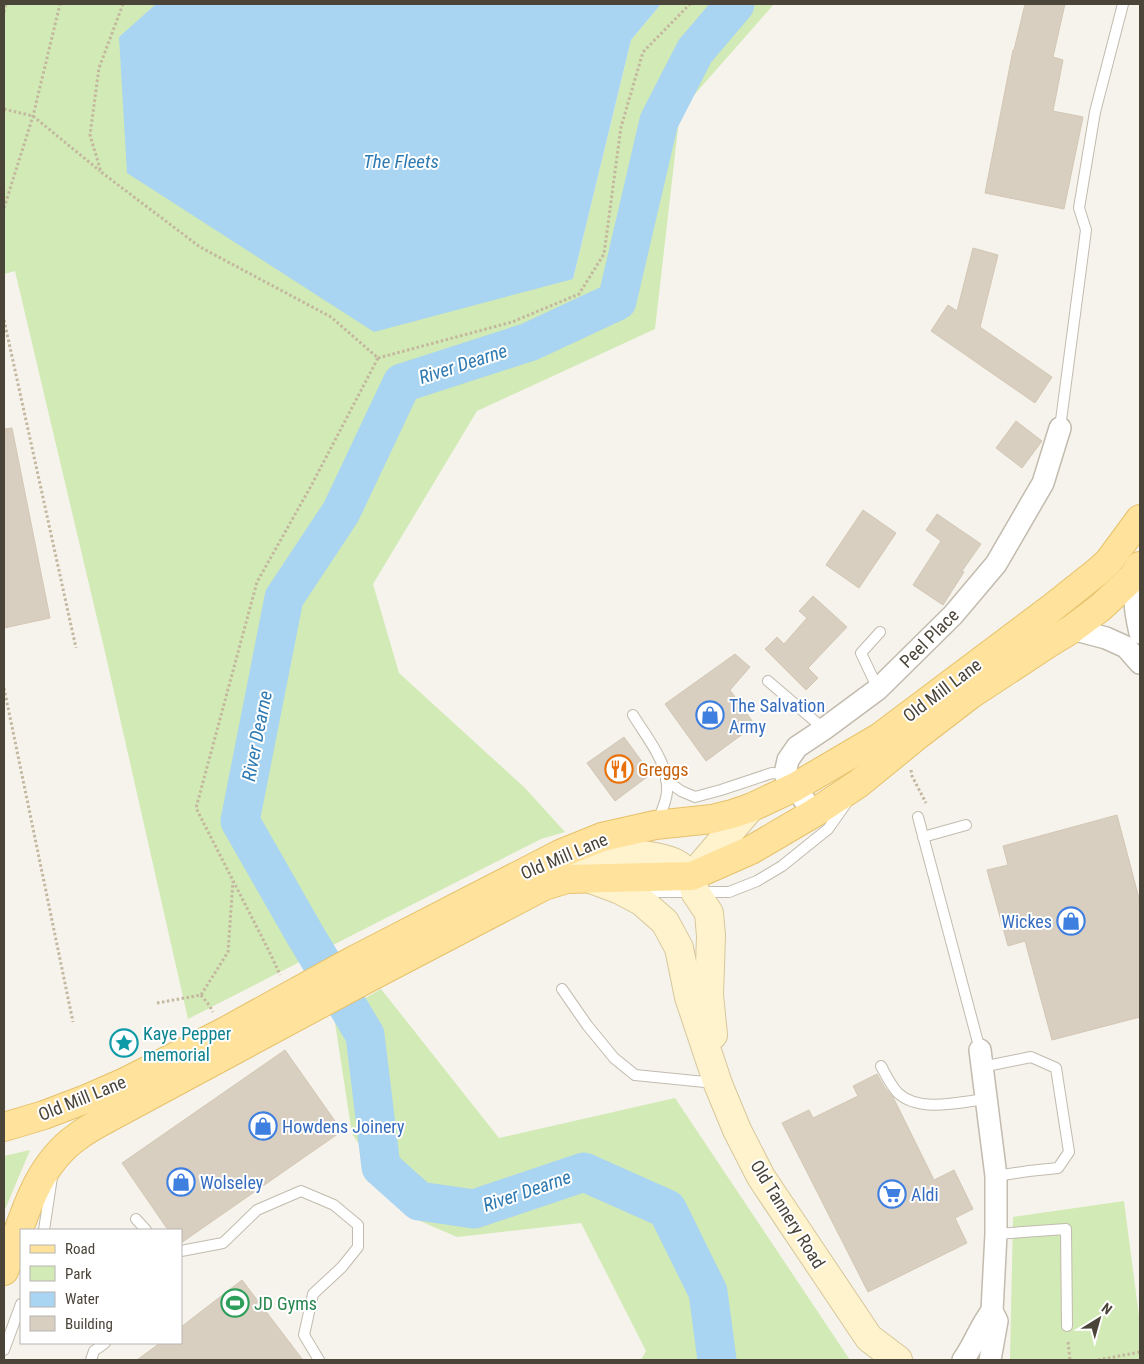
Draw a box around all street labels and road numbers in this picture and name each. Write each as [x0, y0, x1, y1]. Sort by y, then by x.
street label: Peel Place [895, 604, 963, 672]
street label: Old Mill Lane [899, 654, 985, 726]
street label: Old Mill Lane [517, 828, 611, 884]
street label: Old Mill Lane [35, 1071, 129, 1125]
street label: Old Tannery Road [746, 1156, 830, 1272]

